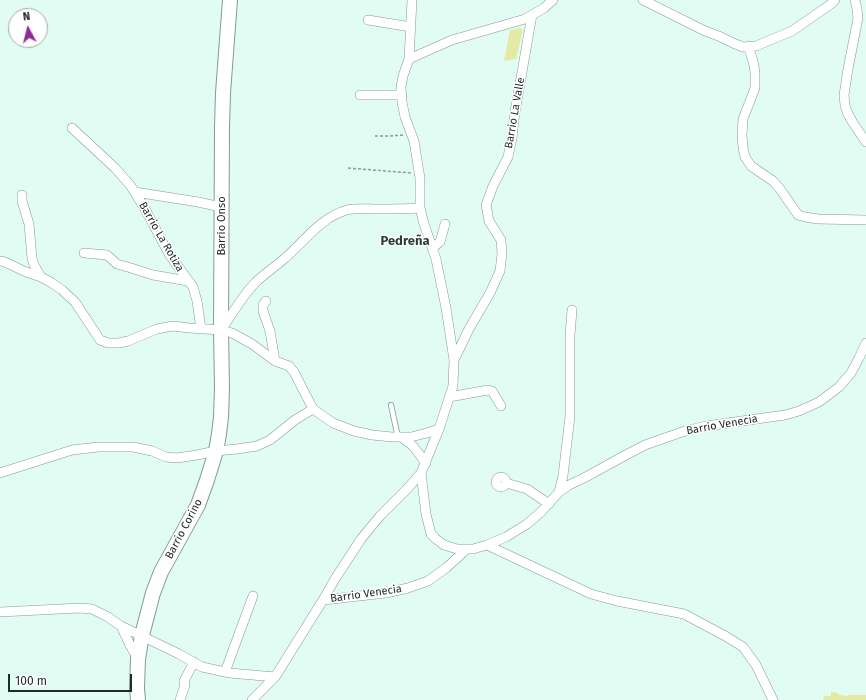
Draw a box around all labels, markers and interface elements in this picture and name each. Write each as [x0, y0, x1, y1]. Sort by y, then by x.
north arrow [8, 8, 48, 48]
text: N [22, 10, 31, 23]
street label: Barrio La Valle [502, 76, 528, 150]
street label: Barrio Onso [215, 196, 229, 256]
street label: Barrio La Rotiza [136, 200, 186, 274]
district label: Pedreña [380, 233, 430, 249]
street label: Barrio Venecia [685, 412, 759, 438]
street label: Barrio Corino [163, 497, 205, 561]
street label: Barrio Venecia [329, 582, 403, 606]
scale bar [10, 666, 134, 692]
text: 100 m [15, 674, 47, 688]

